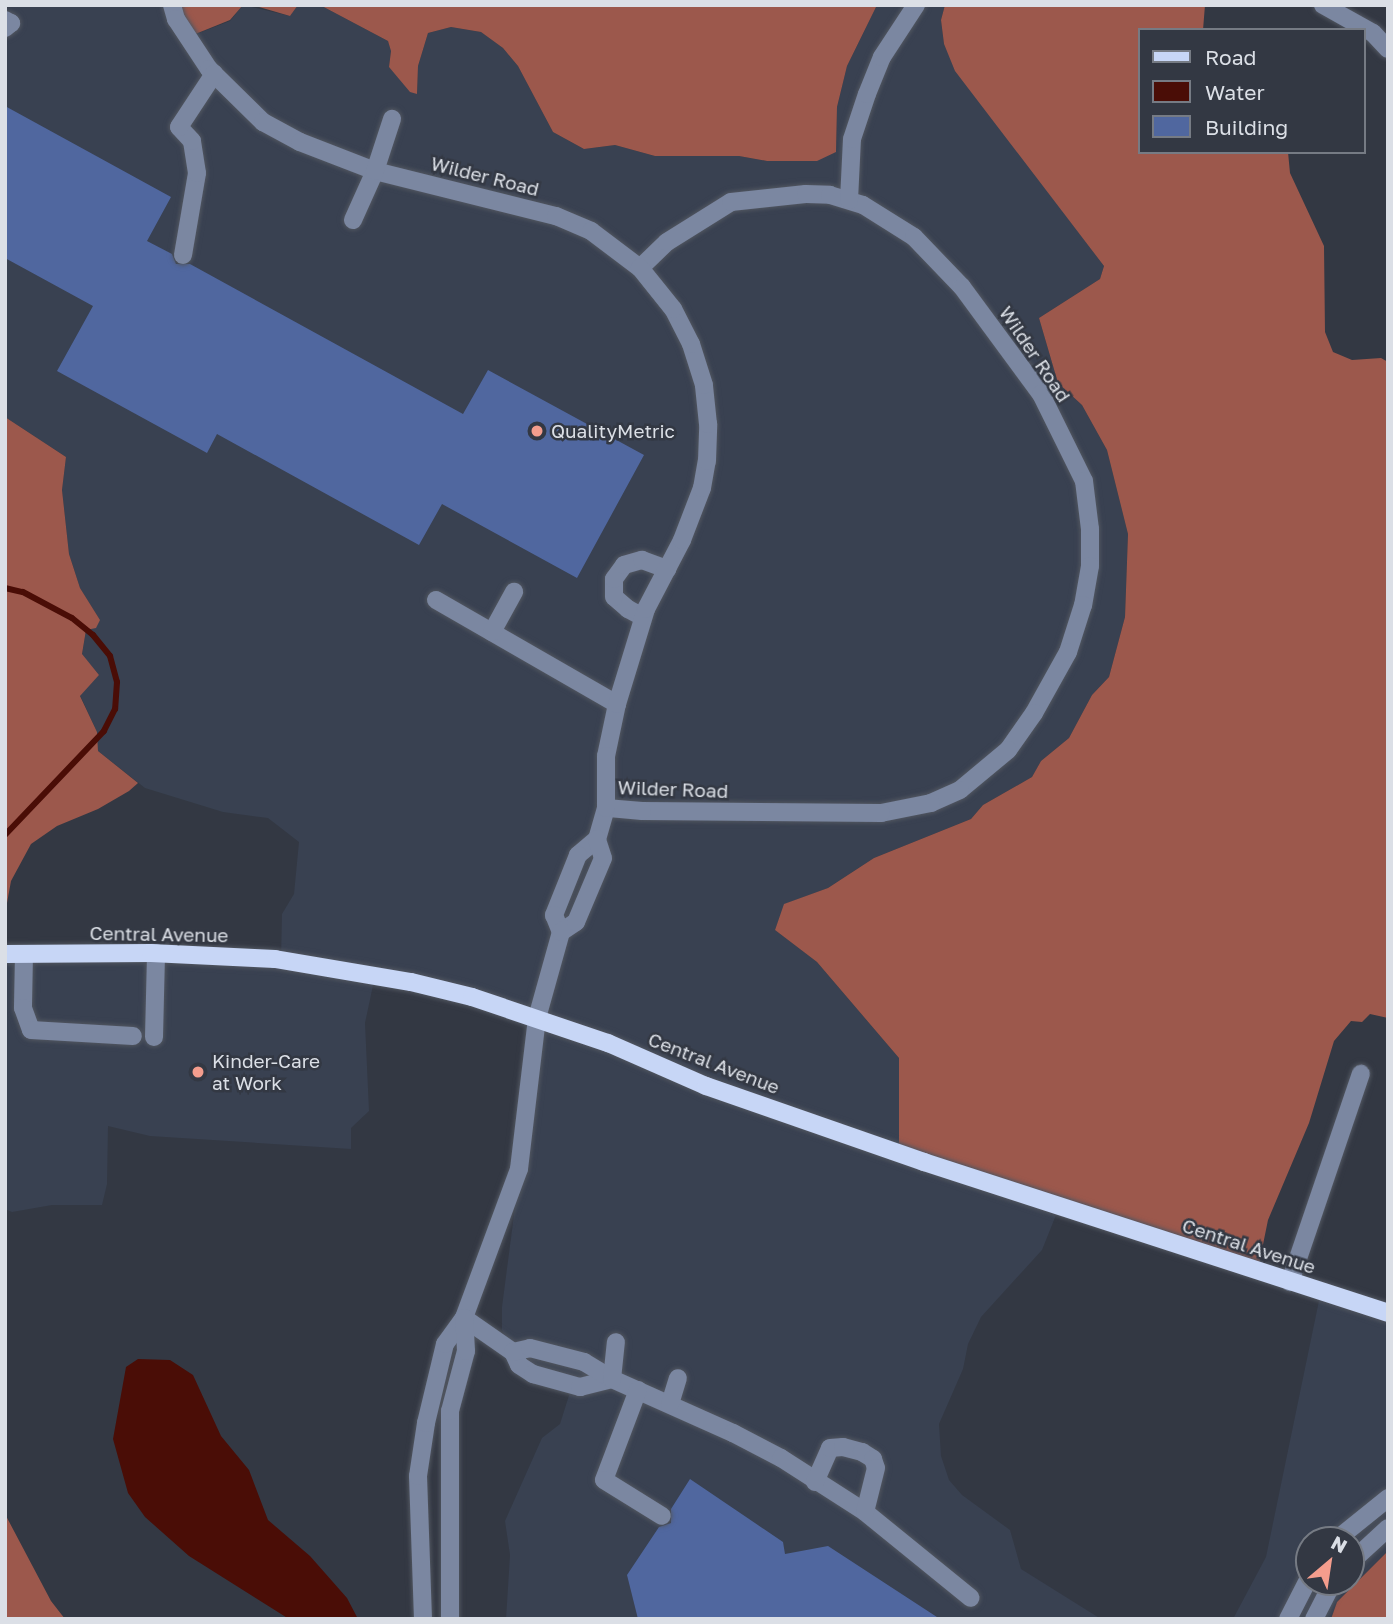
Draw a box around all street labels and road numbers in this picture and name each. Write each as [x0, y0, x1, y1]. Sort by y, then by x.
street label: Wilder Road [429, 152, 541, 200]
street label: Wilder Road [995, 302, 1075, 406]
street label: Wilder Road [617, 776, 729, 802]
street label: Central Avenue [89, 921, 229, 947]
street label: Central Avenue [645, 1027, 783, 1099]
street label: Central Avenue [1179, 1214, 1319, 1278]

